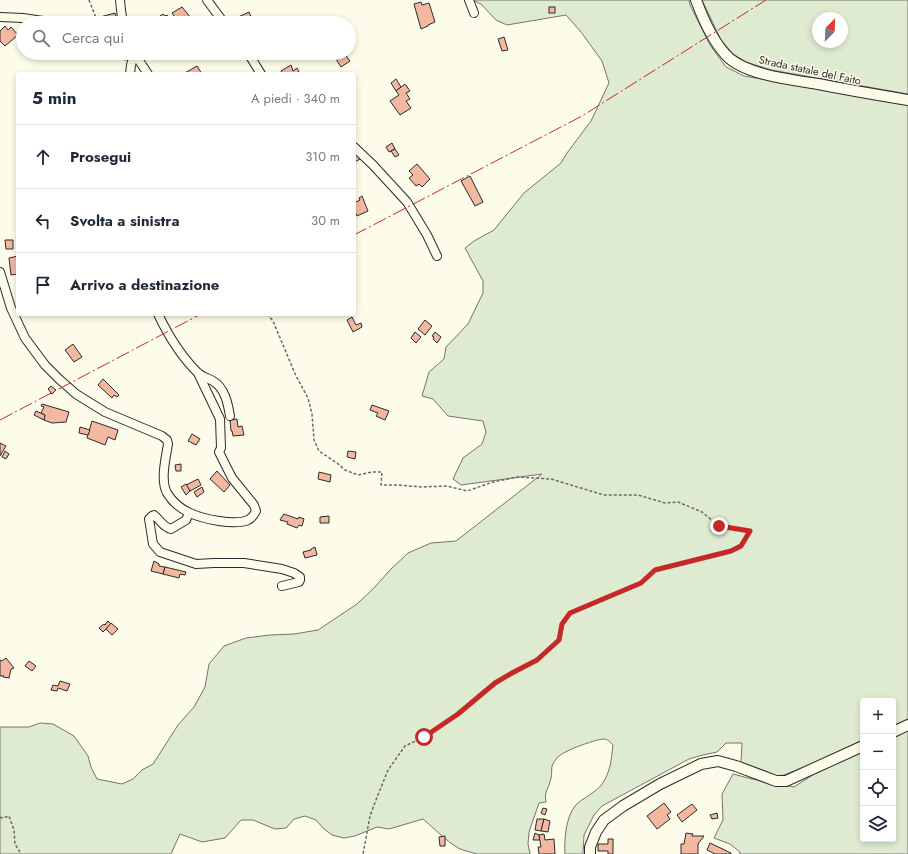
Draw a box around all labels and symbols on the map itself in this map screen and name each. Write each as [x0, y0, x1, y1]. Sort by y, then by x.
north arrow [812, 12, 848, 48]
street label: Strada statale del Faito [757, 51, 863, 89]
route end [710, 517, 728, 535]
route start [415, 728, 433, 746]

